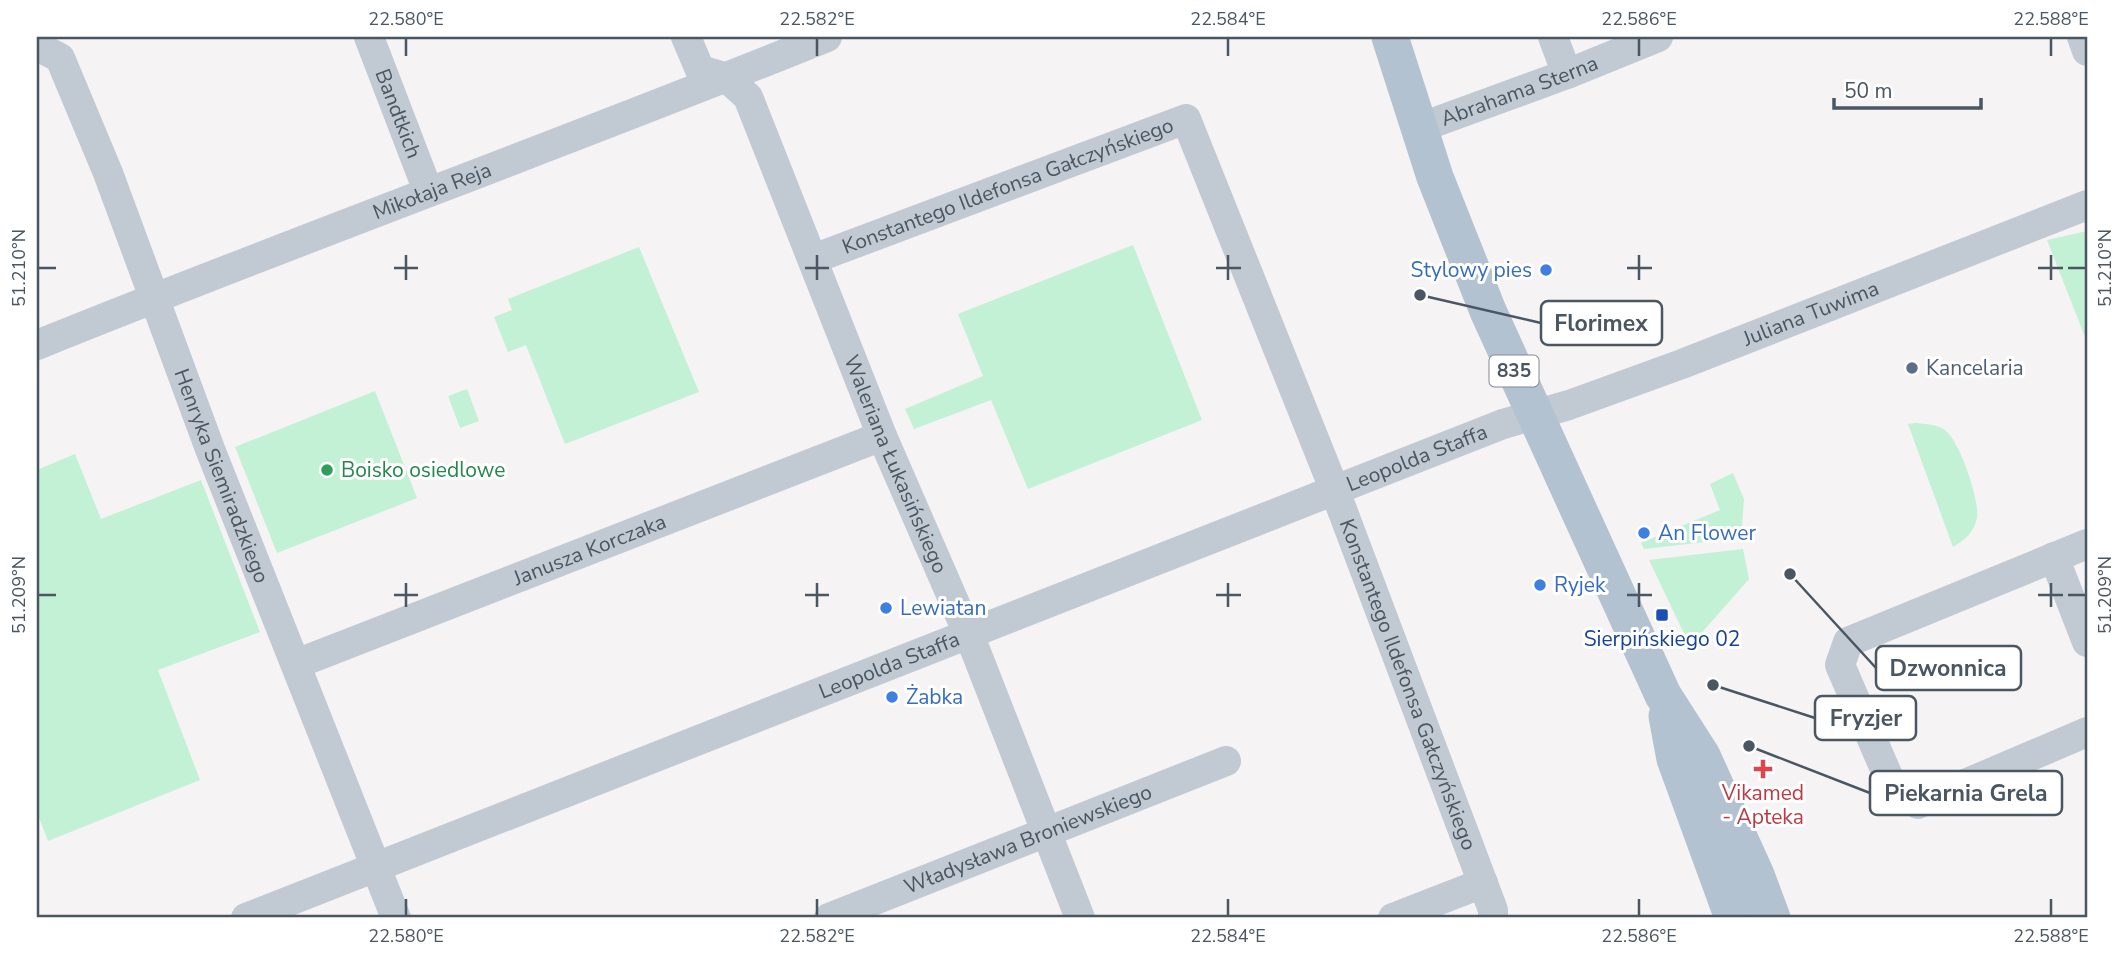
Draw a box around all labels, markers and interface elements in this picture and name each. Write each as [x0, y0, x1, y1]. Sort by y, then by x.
text: 22.580°E [368, 7, 444, 31]
text: 22.582°E [779, 7, 855, 31]
text: 22.584°E [1190, 7, 1266, 31]
text: 22.586°E [1601, 7, 1677, 31]
text: 22.588°E [2013, 7, 2089, 31]
street label: Abrahama Sterna [1437, 49, 1602, 133]
street label: Bandtkich [368, 65, 428, 162]
scale bar [1834, 66, 1980, 110]
text: 50 m [1844, 77, 1893, 105]
street label: Konstantego Ildefonsa Gałczyńskiego [838, 111, 1177, 261]
street label: Mikołaja Reja [369, 156, 495, 226]
text: 51.210°N [7, 229, 31, 307]
text: 51.210°N [2093, 229, 2117, 307]
place label: Stylowy pies [1411, 256, 1532, 284]
marker: Stylowy pies [1538, 262, 1554, 278]
street label: Juliana Tuwima [1738, 274, 1883, 353]
callout: Florimex [1541, 301, 1662, 345]
text: Florimex [1554, 308, 1648, 339]
street label: Waleriana Łukasińskiego [837, 351, 954, 578]
place label: Kancelaria [1926, 354, 2024, 382]
road number: 835 [1490, 356, 1538, 386]
marker: Kancelaria [1904, 360, 1920, 376]
street label: Henryka Siemiradzkiego [167, 365, 276, 587]
street label: Leopolda Staffa [1342, 418, 1491, 498]
place label: Boisko osiedlowe [341, 456, 506, 484]
marker: Boisko osiedlowe [319, 462, 335, 478]
street label: Janusza Korczaka [508, 507, 670, 593]
street label: Konstantego Ildefonsa Gałczyńskiego [1333, 515, 1483, 854]
place label: An Flower [1658, 519, 1756, 547]
marker: An Flower [1636, 525, 1652, 541]
text: 51.209°N [7, 556, 31, 634]
text: 51.209°N [2093, 556, 2117, 634]
place label: Ryjek [1554, 571, 1606, 599]
marker: Ryjek [1532, 577, 1548, 593]
place label: Lewiatan [900, 594, 986, 622]
marker: Lewiatan [878, 600, 894, 616]
marker: Sierpińskiego 02 [1654, 607, 1670, 623]
street label: Leopolda Staffa [815, 625, 964, 706]
place label: Sierpińskiego 02 [1584, 625, 1740, 653]
callout: Dzwonnica [1876, 646, 2021, 690]
text: Dzwonnica [1889, 653, 2007, 684]
place label: Żabka [906, 683, 963, 711]
marker: Żabka [884, 689, 900, 705]
callout: Fryzjer [1815, 696, 1916, 740]
text: Fryzjer [1830, 703, 1902, 734]
marker: Vikamed - Apteka [1755, 761, 1771, 777]
callout: Piekarnia Grela [1870, 771, 2062, 815]
street label: Władysława Broniewskiego [900, 778, 1156, 901]
text: Piekarnia Grela [1884, 778, 2048, 809]
place label: Vikamed - Apteka [1721, 779, 1804, 831]
text: 22.580°E [368, 924, 444, 948]
text: 22.582°E [779, 924, 855, 948]
text: 22.584°E [1190, 924, 1266, 948]
text: 22.586°E [1601, 924, 1677, 948]
text: 22.588°E [2013, 924, 2089, 948]

